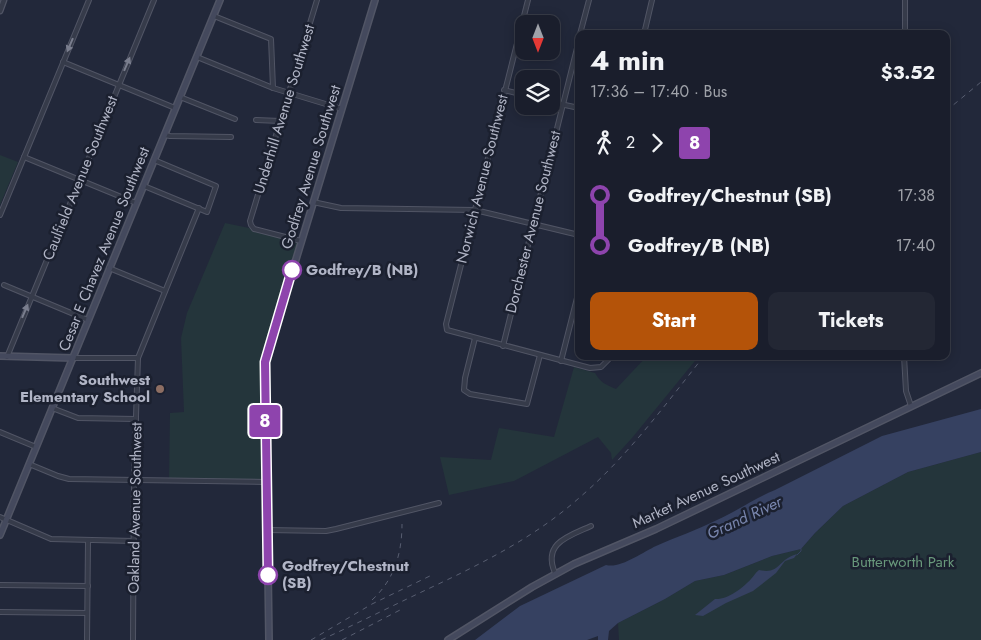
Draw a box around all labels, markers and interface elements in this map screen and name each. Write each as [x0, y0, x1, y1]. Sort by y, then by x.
north arrow [515, 15, 560, 60]
map controls [515, 15, 560, 115]
street label: Underhill Avenue Southwest [248, 21, 320, 196]
one-way arrow [66, 38, 74, 52]
text: 4 min [590, 40, 665, 81]
one-way arrow [123, 56, 131, 71]
text: $3.52 [881, 59, 935, 86]
button: layers [515, 70, 560, 115]
text: 17:36 – 17:40 · Bus [590, 80, 727, 103]
street label: Godfrey Avenue Southwest [276, 82, 347, 252]
street label: Caulfield Avenue Southwest [37, 92, 123, 263]
street label: Norwich Avenue Southwest [450, 92, 514, 266]
street label: Dorchester Avenue Southwest [500, 128, 566, 316]
icon: walk [590, 129, 618, 157]
icon: forward [643, 129, 671, 157]
text: 8 [689, 130, 700, 156]
text: 2 [626, 131, 635, 154]
street label: Cesar E Chavez Avenue Southwest [53, 143, 155, 354]
text: Godfrey/Chestnut (SB) [628, 182, 832, 209]
text: 17:38 [897, 184, 935, 207]
text: Godfrey/B (NB) [628, 232, 770, 259]
text: 17:40 [896, 234, 935, 257]
place label: Godfrey/B (NB) [306, 259, 418, 281]
marker: Godfrey/B (NB) [282, 260, 302, 280]
button: Start [590, 292, 758, 350]
button: Tickets [768, 292, 935, 350]
one-way arrow [22, 304, 30, 318]
place label: Southwest Elementary School [20, 369, 150, 408]
marker: Southwest Elementary School [154, 383, 166, 395]
line badge: 8 [249, 405, 281, 437]
text: 8 [259, 408, 271, 434]
street label: Oakland Avenue Southwest [123, 422, 148, 594]
street label: Market Avenue Southwest [628, 446, 784, 534]
water label: Grand River [703, 489, 787, 545]
park label: Butterworth Park [852, 551, 955, 573]
place label: Godfrey/Chestnut (SB) [282, 555, 409, 594]
marker: Godfrey/Chestnut (SB) [258, 565, 278, 585]

